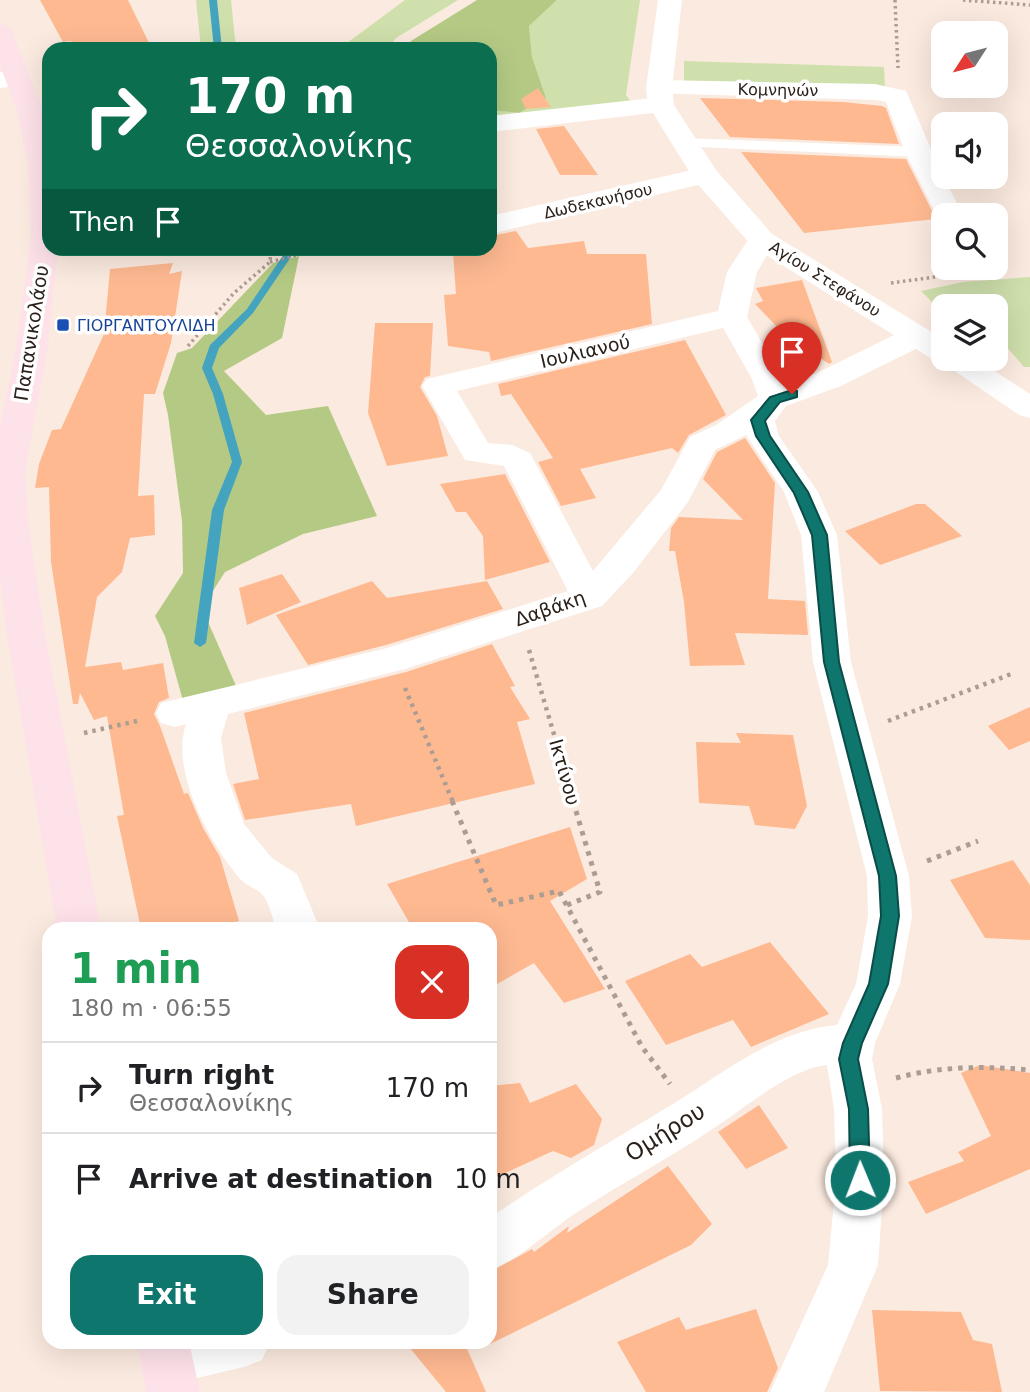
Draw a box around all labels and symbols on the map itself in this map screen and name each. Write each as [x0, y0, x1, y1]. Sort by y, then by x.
north arrow [931, 21, 1008, 98]
street label: Κομνηνών [737, 80, 819, 100]
street label: Δωδεκανήσου [542, 179, 654, 223]
street label: Αγίου Στεφάνου [766, 237, 884, 321]
street label: Παπανικολάου [9, 264, 53, 402]
place label: ΓΙΟΡΓΑΝΤΟΥΛΙΔΗ [77, 316, 215, 335]
marker: ΓΙΟΡΓΑΝΤΟΥΛΙΔΗ [55, 317, 71, 333]
pin [762, 322, 822, 394]
street label: Ιουλιανού [538, 330, 632, 372]
street label: Δαβάκη [512, 586, 588, 630]
street label: Ικτίνου [545, 736, 585, 808]
street label: Ομήρου [620, 1097, 710, 1167]
position arrow [823, 1143, 897, 1217]

